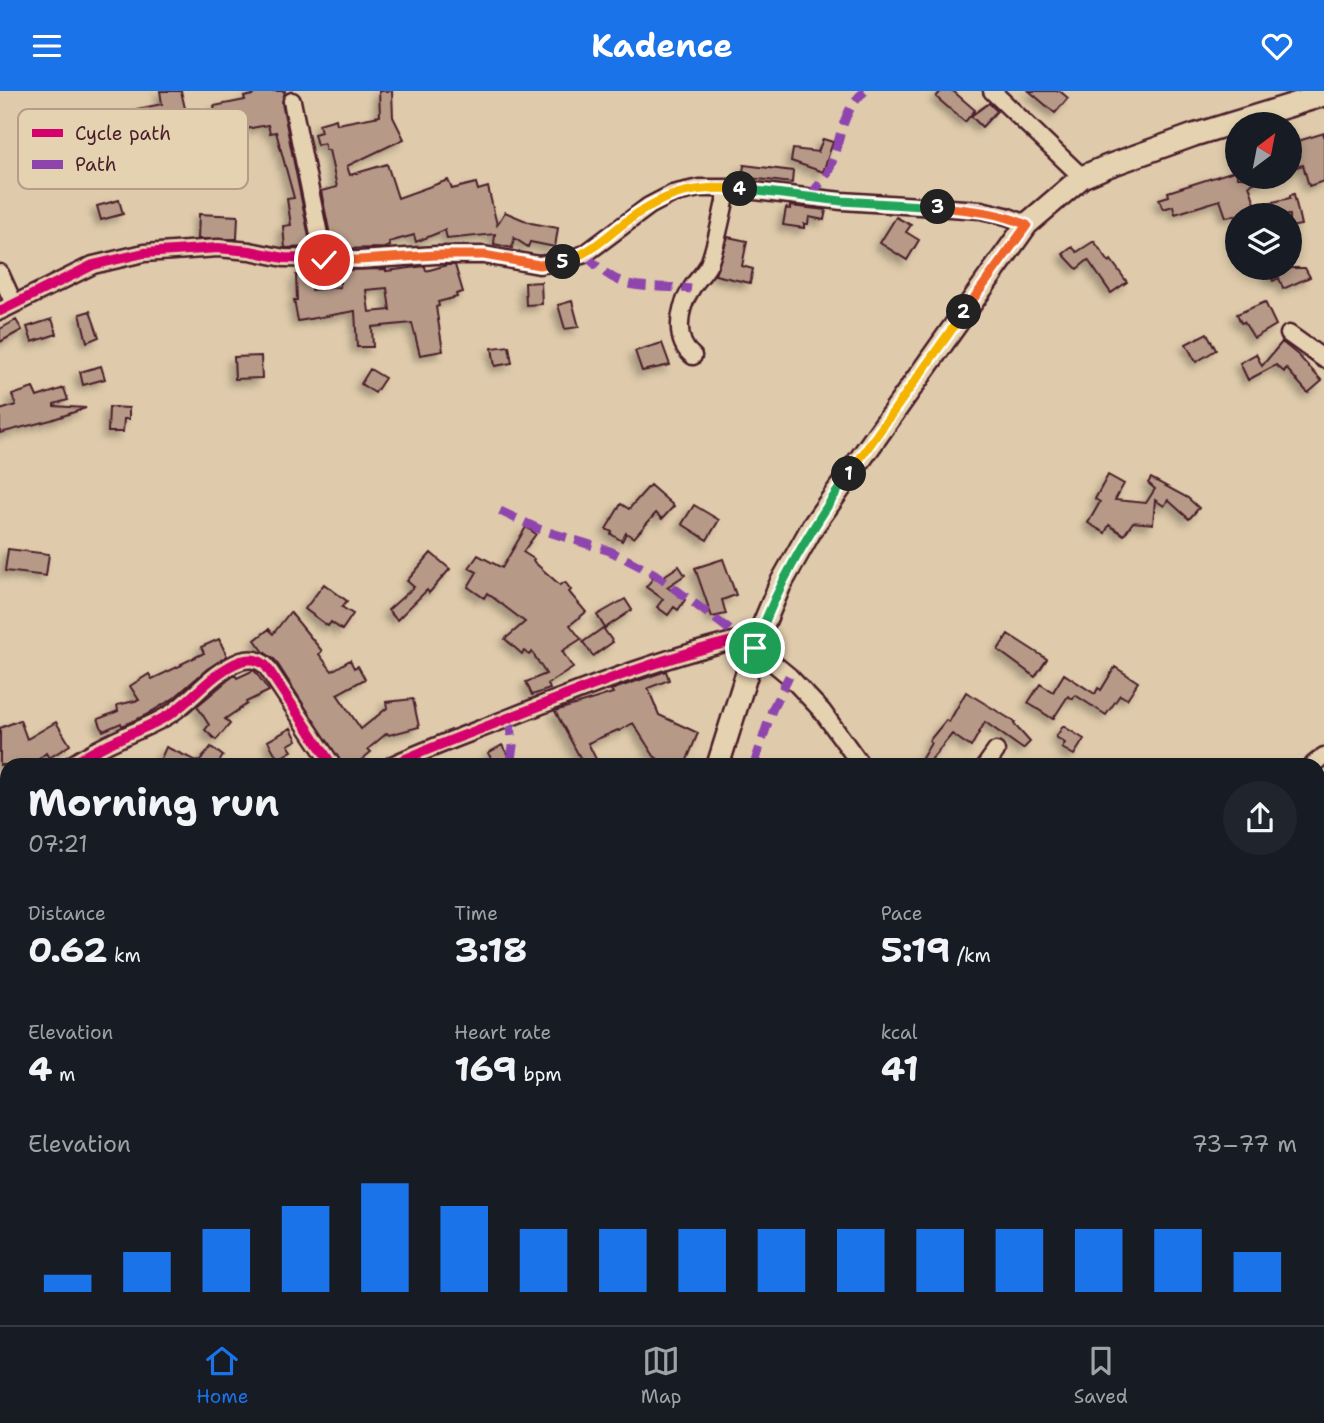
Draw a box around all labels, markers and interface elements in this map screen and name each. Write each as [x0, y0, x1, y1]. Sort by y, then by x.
text: Kadence [591, 24, 733, 67]
icon: menu [28, 27, 66, 65]
icon: heart [1258, 27, 1296, 65]
legend [18, 109, 248, 189]
north arrow [1225, 112, 1302, 189]
map controls [1225, 112, 1302, 280]
text: Cycle path [75, 121, 171, 146]
text: Path [75, 152, 117, 177]
pin: 4 [722, 171, 758, 207]
text: 4 [733, 176, 746, 201]
pin: 3 [920, 190, 956, 225]
text: 3 [931, 194, 944, 219]
button: layers [1225, 203, 1302, 280]
pin [294, 230, 354, 290]
icon: check [305, 241, 343, 279]
pin: 5 [546, 245, 580, 279]
text: 5 [557, 249, 568, 274]
pin: 2 [946, 295, 982, 329]
text: 2 [957, 299, 970, 324]
pin: 1 [832, 457, 866, 491]
text: 1 [844, 461, 853, 486]
pin [725, 618, 785, 678]
icon: arrive [736, 629, 774, 667]
text: Morning run [28, 777, 279, 828]
button: share [1223, 781, 1297, 855]
text: 07:21 [28, 829, 88, 859]
text: Distance [28, 901, 106, 926]
text: Time [454, 901, 498, 926]
text: Pace [881, 901, 922, 926]
text: 0.62 [28, 926, 108, 973]
text: 3:18 [454, 926, 527, 973]
text: 5:19 [881, 926, 951, 973]
text: km [108, 943, 141, 968]
text: /km [951, 943, 991, 968]
text: Elevation [28, 1020, 113, 1045]
text: Heart rate [454, 1020, 551, 1045]
text: kcal [881, 1020, 918, 1045]
text: 4 [28, 1045, 53, 1092]
text: 169 [454, 1045, 517, 1092]
text: 41 [881, 1045, 919, 1092]
text: m [53, 1062, 75, 1087]
text: bpm [517, 1062, 562, 1087]
text: Elevation [28, 1129, 131, 1159]
text: 73–77 m [1192, 1129, 1297, 1159]
tab: Home [196, 1342, 248, 1409]
tab: Map [641, 1342, 681, 1409]
tab: Saved [1074, 1342, 1128, 1409]

